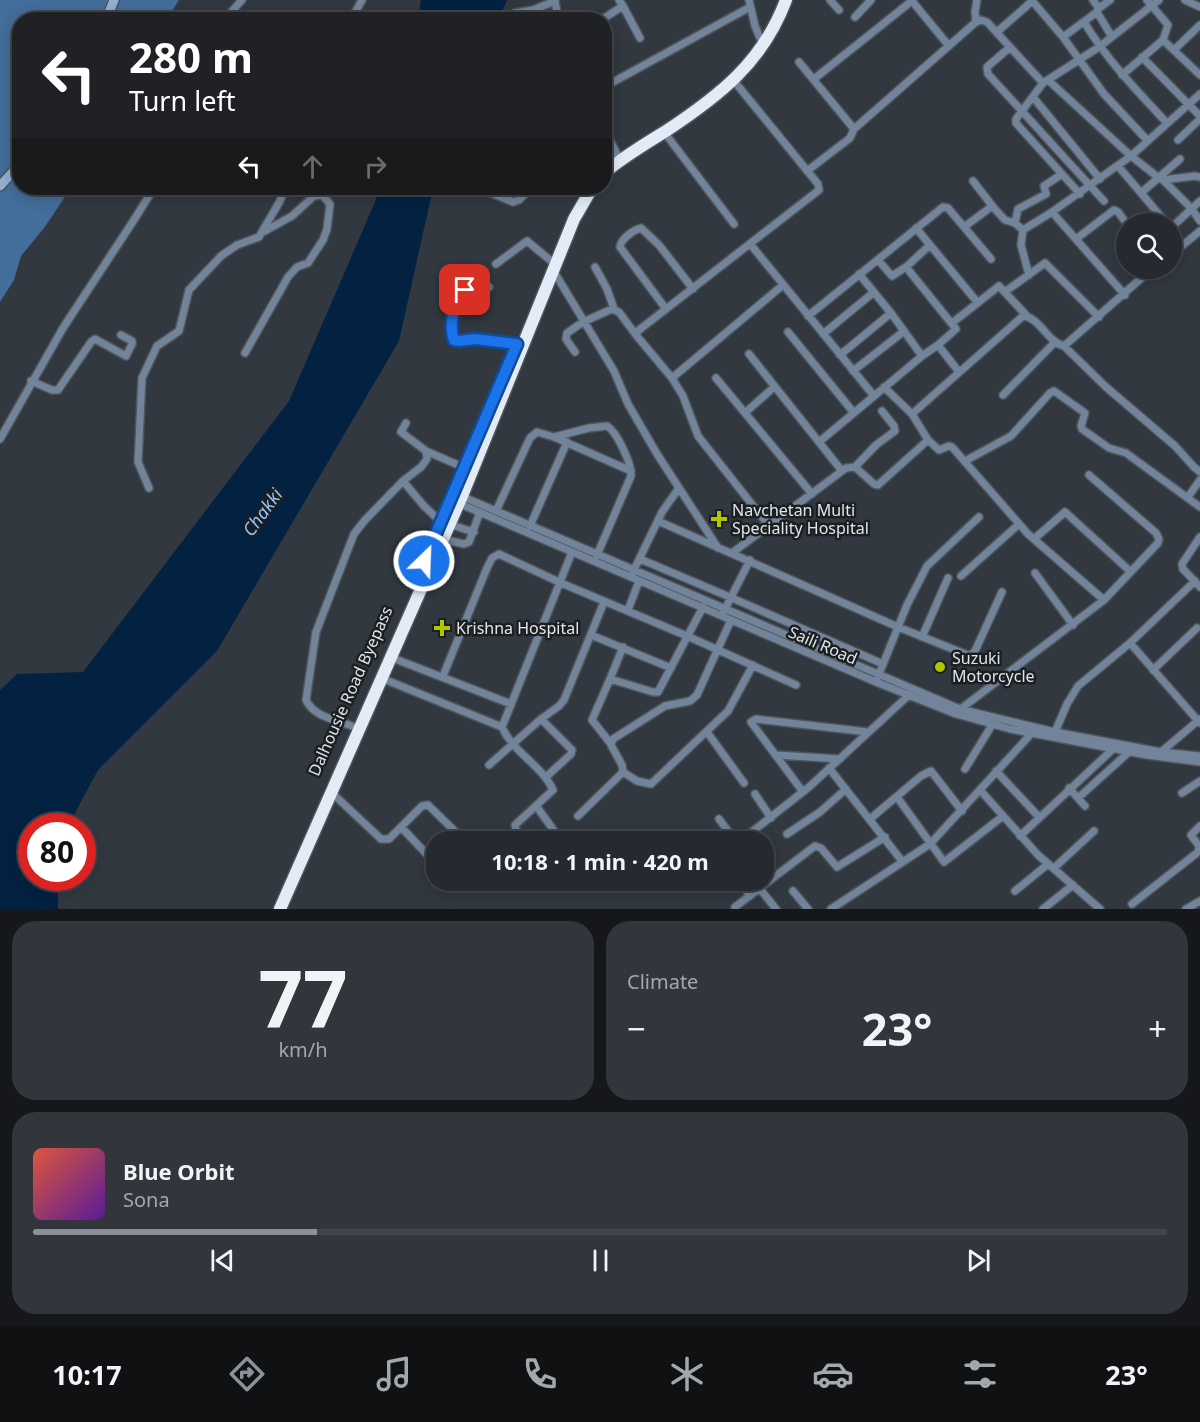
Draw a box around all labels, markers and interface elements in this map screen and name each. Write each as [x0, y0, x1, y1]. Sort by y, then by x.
text: 280 m [129, 28, 253, 85]
icon: left [30, 36, 108, 114]
text: Turn left [129, 82, 235, 119]
icon: left [233, 150, 266, 183]
icon: ahead [296, 150, 329, 183]
icon: right [359, 150, 392, 183]
map controls [1116, 213, 1182, 279]
button: search [1116, 213, 1182, 279]
pin [439, 264, 490, 315]
icon: arrive [448, 273, 481, 306]
water label: Chakki [237, 483, 288, 541]
place label: Navchetan Multi Speciality Hospital [732, 499, 869, 539]
marker: Navchetan Multi Speciality Hospital [710, 510, 728, 528]
position arrow [392, 529, 456, 593]
street label: Dalhousie Road Byepass [303, 603, 397, 779]
place label: Krishna Hospital [456, 617, 579, 639]
marker: Krishna Hospital [433, 619, 451, 637]
street label: Saili Road [785, 621, 861, 669]
place label: Suzuki Motorcycle [952, 647, 1035, 687]
marker: Suzuki Motorcycle [933, 660, 947, 674]
speed limit sign: 80 [18, 813, 96, 891]
text: 10:18 · 1 min · 420 m [491, 846, 709, 876]
text: 77 [258, 944, 348, 1050]
text: Climate [627, 968, 698, 995]
text: 23° [862, 998, 932, 1059]
text: − [627, 1006, 646, 1051]
text: + [1148, 1006, 1167, 1051]
text: km/h [278, 1036, 328, 1063]
text: Blue Orbit [123, 1156, 235, 1186]
text: Sona [123, 1186, 170, 1213]
icon: previous [206, 1244, 239, 1277]
icon: pause [584, 1244, 617, 1277]
icon: next [962, 1244, 995, 1277]
icon: directions [226, 1353, 268, 1395]
icon: music [373, 1353, 415, 1395]
icon: phone [519, 1353, 561, 1395]
icon: climate [666, 1353, 708, 1395]
icon: car [812, 1353, 854, 1395]
icon: filters [959, 1353, 1001, 1395]
text: 10:17 [52, 1356, 122, 1393]
text: 23° [1105, 1356, 1148, 1393]

